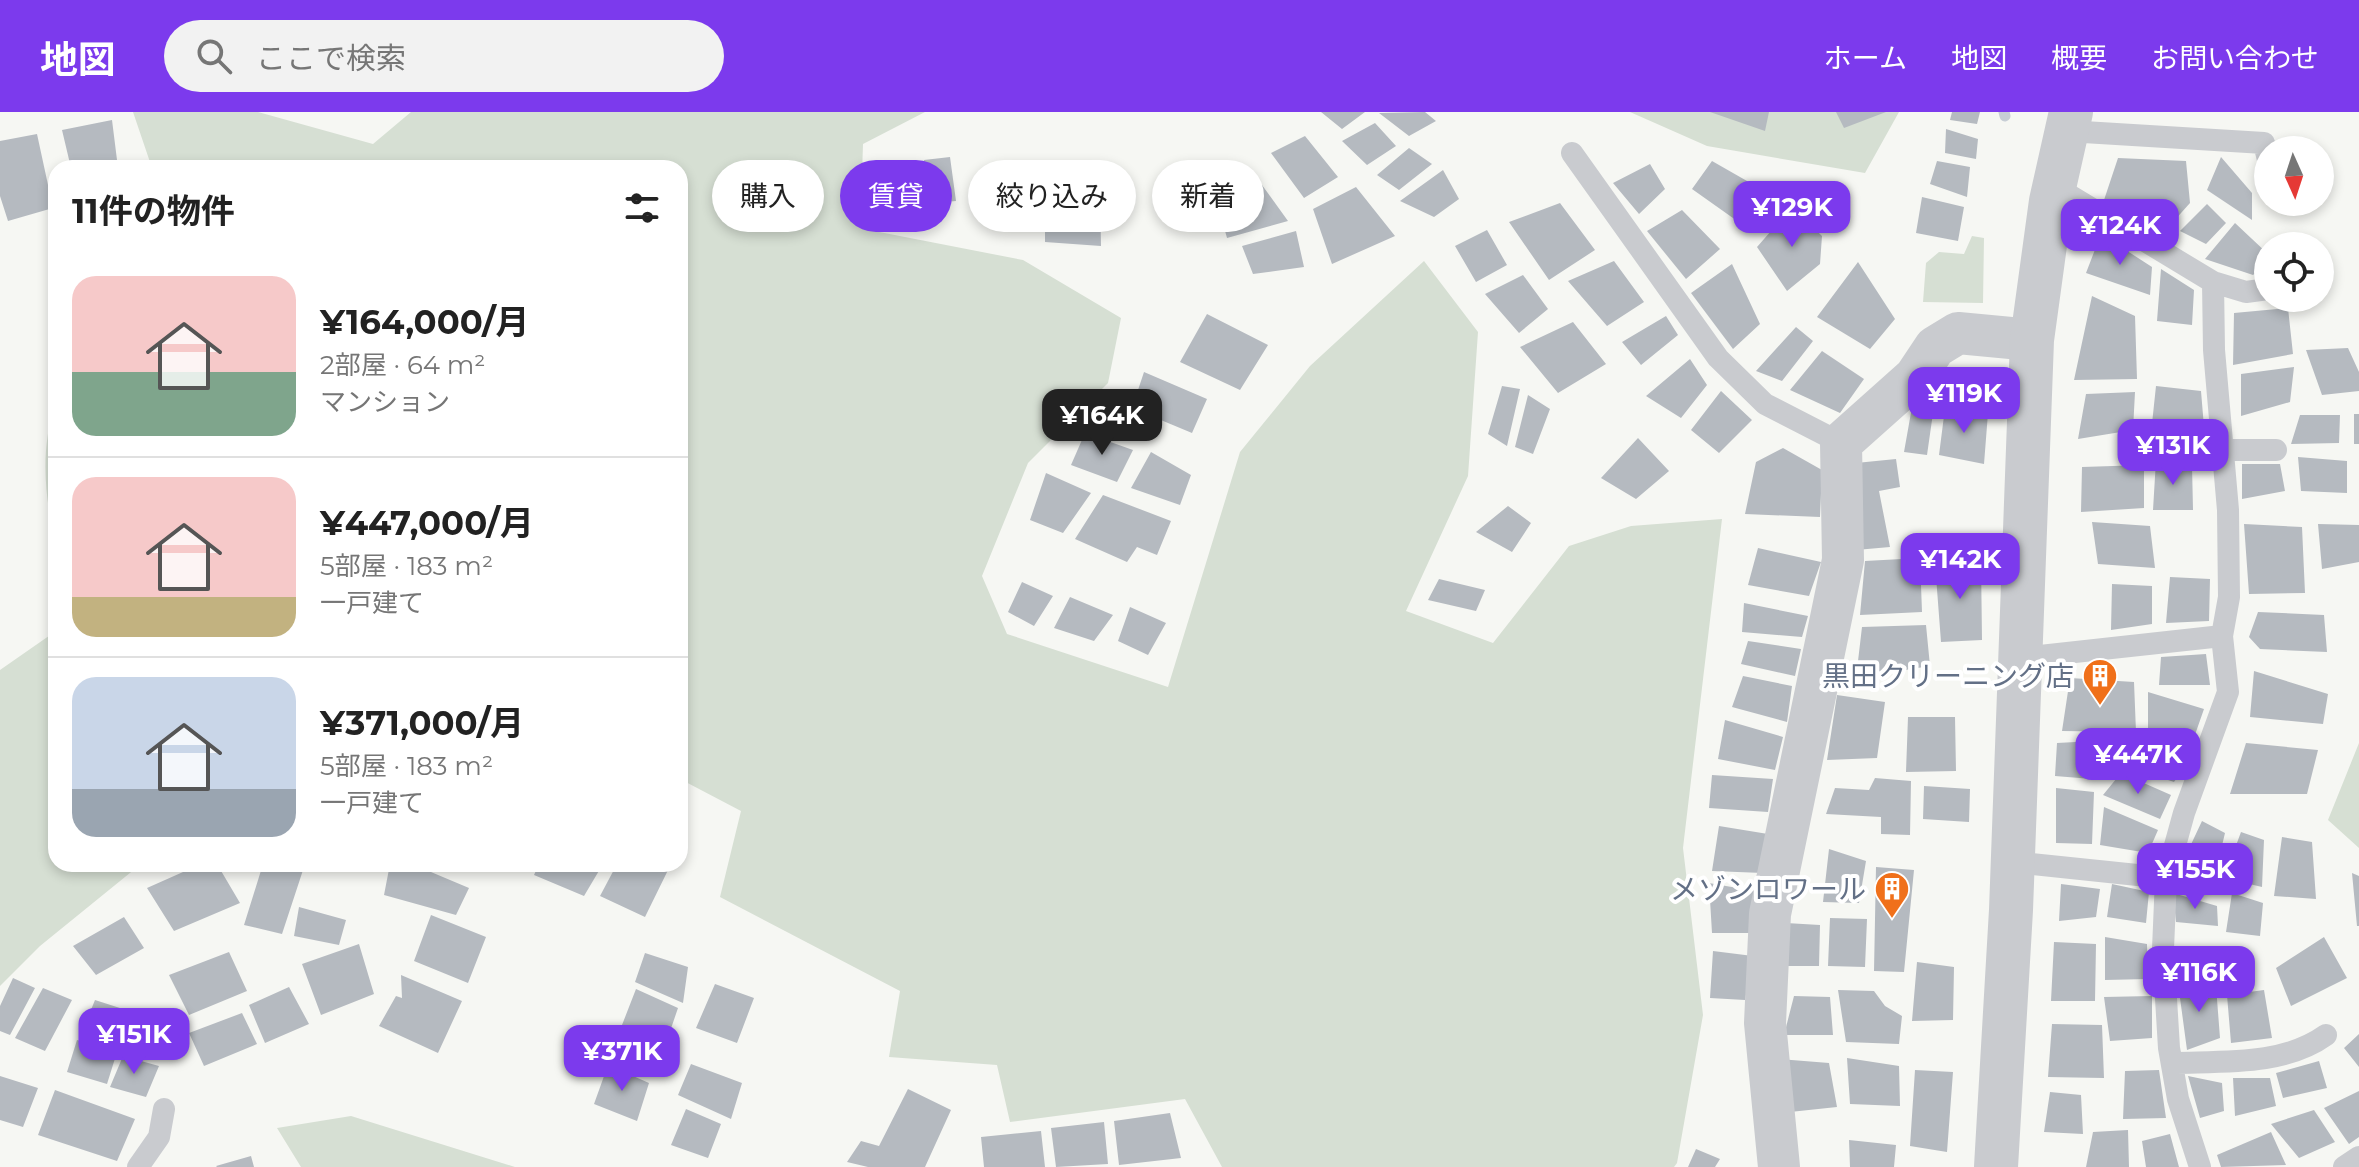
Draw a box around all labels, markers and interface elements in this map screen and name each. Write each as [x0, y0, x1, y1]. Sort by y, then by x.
search box [164, 20, 724, 92]
icon: search [192, 34, 236, 78]
text: 地図 [40, 36, 116, 83]
text: ここで検索 [256, 40, 406, 77]
text: ホーム [1824, 41, 1907, 75]
text: 地図 [1951, 41, 2007, 75]
text: 概要 [2051, 41, 2107, 75]
text: お問い合わせ [2151, 41, 2319, 75]
north arrow [2254, 136, 2334, 216]
map controls [2254, 136, 2334, 312]
chip: 購入 [712, 160, 824, 232]
chip: 賃貸 [840, 160, 952, 232]
chip: 絞り込み [968, 160, 1136, 232]
chip: 新着 [1152, 160, 1264, 232]
pin: ¥129K [1736, 181, 1848, 249]
icon: filters [620, 186, 664, 230]
text: 11件の物件 [72, 190, 235, 232]
text: ¥129K [1751, 191, 1833, 223]
pin: ¥124K [2064, 199, 2176, 267]
text: ¥124K [2079, 209, 2161, 241]
button: locate [2254, 232, 2334, 312]
text: ¥164,000/月 [320, 301, 530, 343]
icon: home [136, 308, 232, 404]
text: 2部屋 · 64 m² [320, 349, 486, 381]
pin: ¥119K [1908, 367, 2020, 435]
text: ¥119K [1926, 377, 2002, 409]
text: マンション [320, 386, 450, 418]
pin: ¥164K [1046, 389, 1158, 457]
text: ¥164K [1060, 399, 1144, 431]
pin: ¥131K [2117, 419, 2229, 487]
text: ¥131K [2136, 429, 2210, 461]
text: ¥447,000/月 [320, 502, 534, 544]
icon: home [136, 509, 232, 605]
pin: ¥142K [1904, 533, 2016, 601]
text: ¥142K [1919, 543, 2001, 575]
text: 5部屋 · 183 m² [320, 550, 493, 582]
text: 一戸建て [320, 587, 424, 619]
building icon: 黒田クリーニング店 [2081, 657, 2119, 707]
place label: 黒田クリーニング店 [1822, 659, 2074, 693]
text: ¥371,000/月 [320, 702, 524, 744]
icon: home [136, 709, 232, 805]
pin: ¥447K [2082, 728, 2194, 796]
text: ¥447K [2094, 738, 2182, 770]
text: 5部屋 · 183 m² [320, 750, 493, 782]
text: 一戸建て [320, 787, 424, 819]
pin: ¥155K [2139, 843, 2251, 911]
text: ¥155K [2155, 853, 2235, 885]
building icon: メゾンロワール [1873, 870, 1911, 920]
place label: メゾンロワール [1670, 872, 1866, 906]
pin: ¥116K [2143, 946, 2255, 1014]
text: ¥116K [2161, 956, 2237, 988]
pin: ¥151K [78, 1008, 190, 1076]
text: ¥151K [96, 1018, 172, 1050]
pin: ¥371K [566, 1025, 678, 1093]
text: ¥371K [582, 1035, 662, 1067]

